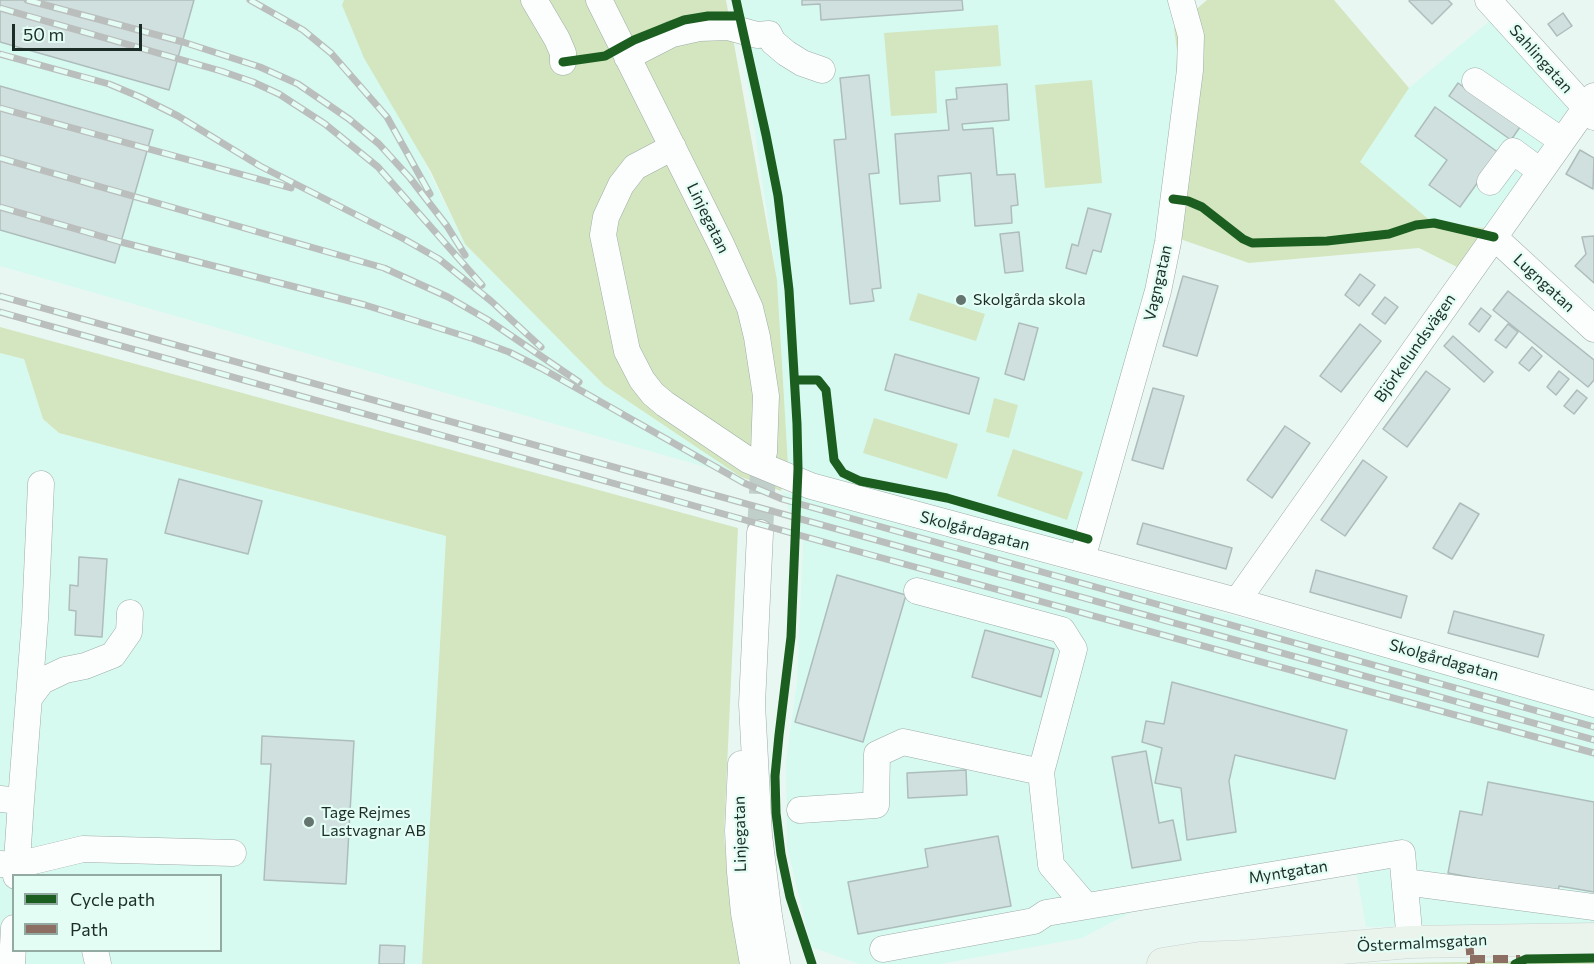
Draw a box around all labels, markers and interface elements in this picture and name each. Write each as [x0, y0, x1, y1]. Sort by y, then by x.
scale bar [15, 12, 146, 50]
street label: Sahlingatan [1505, 21, 1577, 97]
text: 50 m [23, 23, 64, 45]
street label: Linjegatan [683, 180, 733, 256]
street label: Vagngatan [1140, 243, 1176, 323]
street label: Lugngatan [1509, 250, 1579, 316]
place label: Skolgårda skola [973, 290, 1086, 310]
street label: Björkelundsvägen [1370, 290, 1460, 406]
marker: Skolgårda skola [954, 293, 968, 307]
street label: Skolgårdagatan [918, 507, 1032, 555]
street label: Skolgårdagatan [1387, 635, 1501, 685]
street label: Linjegatan [730, 796, 750, 872]
place label: Tage Rejmes Lastvagnar AB [321, 803, 426, 841]
marker: Tage Rejmes Lastvagnar AB [302, 815, 316, 829]
street label: Myntgatan [1247, 856, 1329, 888]
legend [12, 874, 222, 952]
text: Cycle path [70, 888, 155, 910]
text: Path [70, 918, 108, 940]
street label: Östermalmsgatan [1356, 930, 1488, 956]

